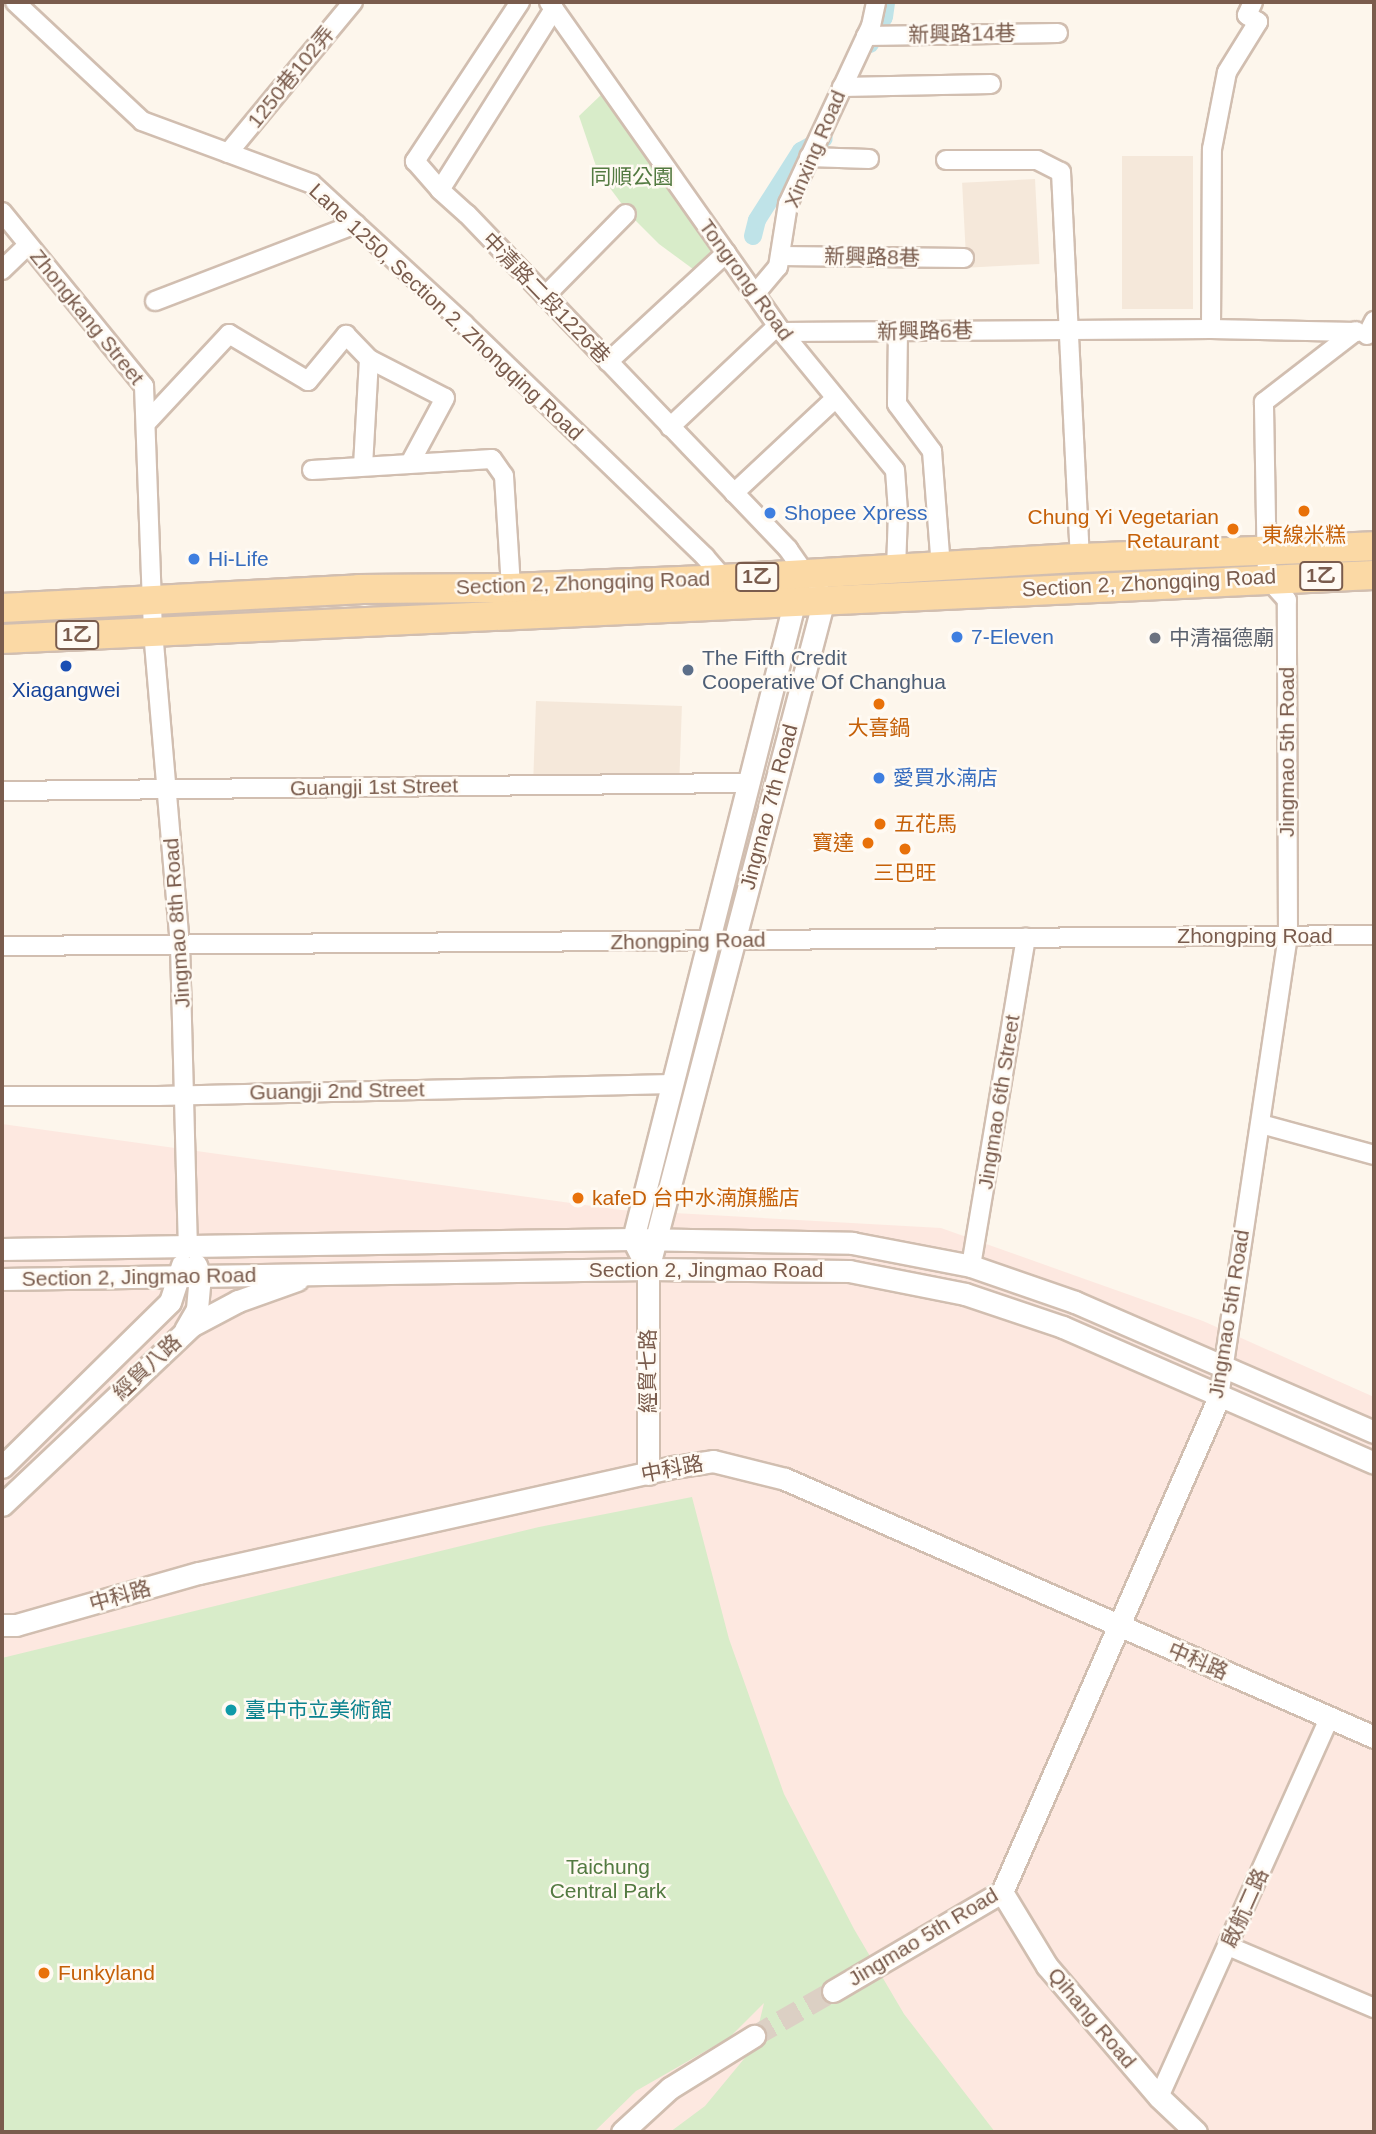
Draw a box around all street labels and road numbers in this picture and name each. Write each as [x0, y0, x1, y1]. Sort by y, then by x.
street label: 新興路14巷 [908, 20, 1016, 48]
street label: 1250巷102弄 [242, 21, 340, 133]
street label: Xinxing Road [779, 87, 851, 211]
street label: Lane 1250, Section 2, Zhongqing Road [304, 178, 588, 446]
street label: Tongrong Road [694, 215, 798, 345]
street label: 中清路二段1226巷 [477, 227, 615, 369]
street label: Zhongkang Street [25, 244, 149, 390]
street label: 新興路8巷 [824, 244, 920, 270]
street label: 新興路6巷 [877, 318, 973, 344]
road number: 1乙 [1298, 561, 1344, 592]
road number: 1乙 [734, 562, 780, 592]
street label: Section 2, Zhongqing Road [1021, 564, 1277, 602]
street label: Section 2, Zhongqing Road [455, 566, 711, 600]
road number: 1乙 [54, 620, 100, 650]
street label: Jingmao 5th Road [1274, 667, 1300, 837]
street label: Jingmao 7th Road [735, 721, 803, 893]
street label: Guangji 1st Street [290, 773, 458, 801]
street label: Jingmao 8th Road [158, 837, 196, 1009]
street label: Zhongping Road [1177, 923, 1333, 949]
street label: Zhongping Road [610, 927, 766, 955]
street label: Jingmao 6th Street [973, 1013, 1025, 1191]
street label: Guangji 2nd Street [249, 1077, 425, 1105]
street label: Jingmao 5th Road [1203, 1228, 1255, 1400]
street label: Section 2, Jingmao Road [589, 1257, 823, 1283]
street label: Section 2, Jingmao Road [21, 1262, 257, 1292]
street label: 經貿八路 [108, 1329, 186, 1405]
street label: 經貿七路 [635, 1329, 661, 1413]
street label: 中科路 [639, 1451, 705, 1487]
street label: 中科路 [86, 1575, 154, 1617]
street label: 中科路 [1164, 1637, 1232, 1685]
street label: 啟航二路 [1216, 1865, 1274, 1951]
street label: Jingmao 5th Road [843, 1882, 1003, 1992]
street label: Qihang Road [1043, 1963, 1141, 2073]

